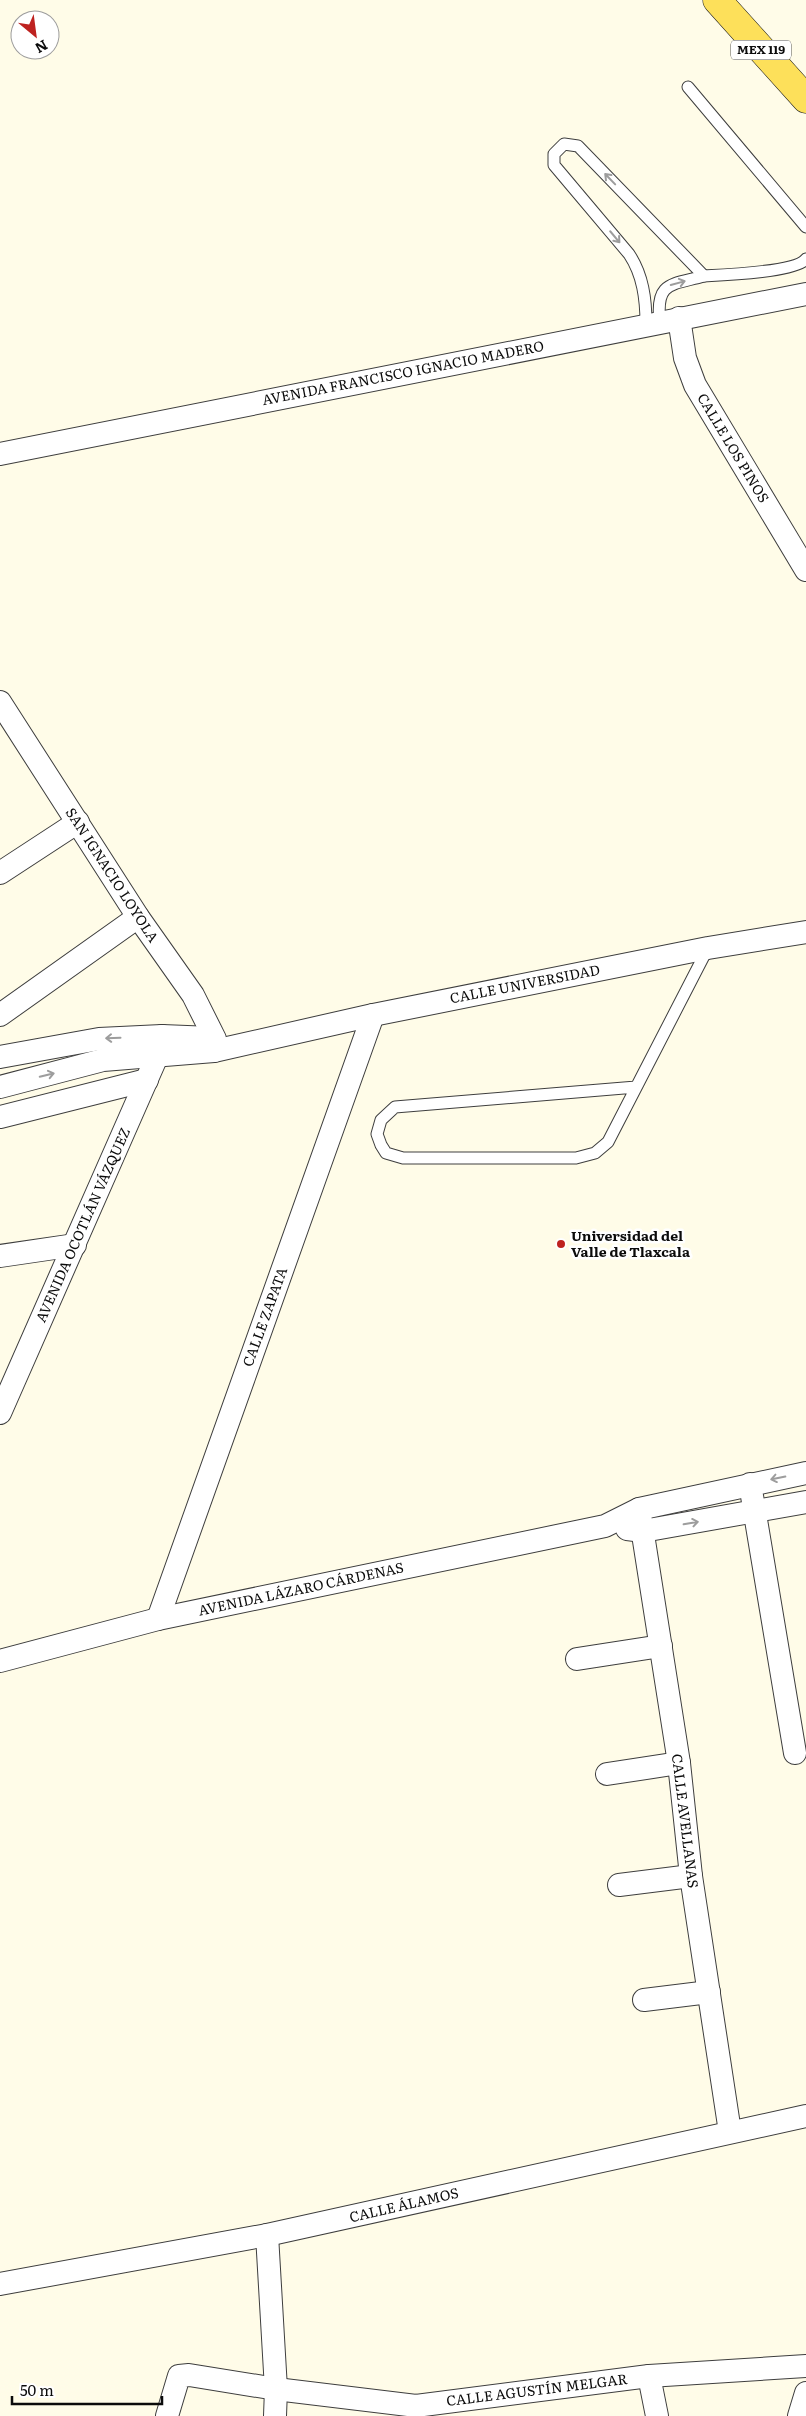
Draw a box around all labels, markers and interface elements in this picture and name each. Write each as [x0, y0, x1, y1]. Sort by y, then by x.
north arrow [10, 10, 60, 60]
text: N [32, 36, 52, 59]
road number: MEX 119 [731, 40, 791, 60]
one-way arrow [604, 173, 616, 185]
one-way arrow [609, 231, 621, 244]
one-way arrow [669, 278, 685, 288]
street label: AVENIDA FRANCISCO IGNACIO MADERO [260, 335, 545, 409]
street label: CALLE LOS PINOS [693, 389, 775, 506]
street label: SAN IGNACIO LOYOLA [62, 803, 164, 946]
street label: CALLE UNIVERSIDAD [448, 959, 602, 1007]
one-way arrow [105, 1034, 121, 1043]
one-way arrow [39, 1069, 55, 1079]
street label: AVENIDA OCOTLÁN VÁZQUEZ [30, 1124, 134, 1325]
place label: Universidad del Valle de Tlaxcala [571, 1225, 691, 1261]
marker: Universidad del Valle de Tlaxcala [555, 1238, 567, 1250]
street label: CALLE ZAPATA [237, 1263, 292, 1369]
one-way arrow [770, 1474, 786, 1483]
one-way arrow [682, 1518, 698, 1528]
street label: AVENIDA LÁZARO CÁRDENAS [196, 1556, 405, 1620]
street label: CALLE AVELLANAS [668, 1753, 704, 1889]
street label: CALLE ÁLAMOS [347, 2182, 460, 2226]
street label: CALLE AGUSTÍN MELGAR [445, 2368, 629, 2410]
scale bar [12, 2374, 162, 2406]
text: 50 m [20, 2378, 54, 2401]

